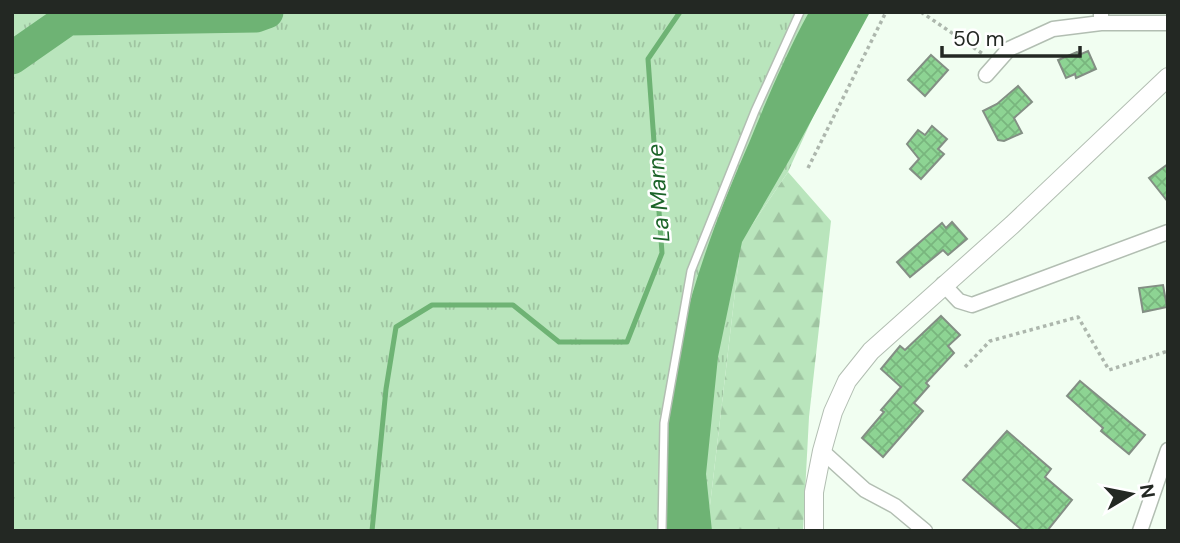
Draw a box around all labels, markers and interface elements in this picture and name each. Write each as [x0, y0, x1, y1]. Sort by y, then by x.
scale bar [942, 14, 1080, 58]
text: 50 m [953, 25, 1004, 53]
water label: La Marne [640, 143, 676, 243]
north arrow [1096, 459, 1166, 529]
text: N [1134, 482, 1161, 500]

